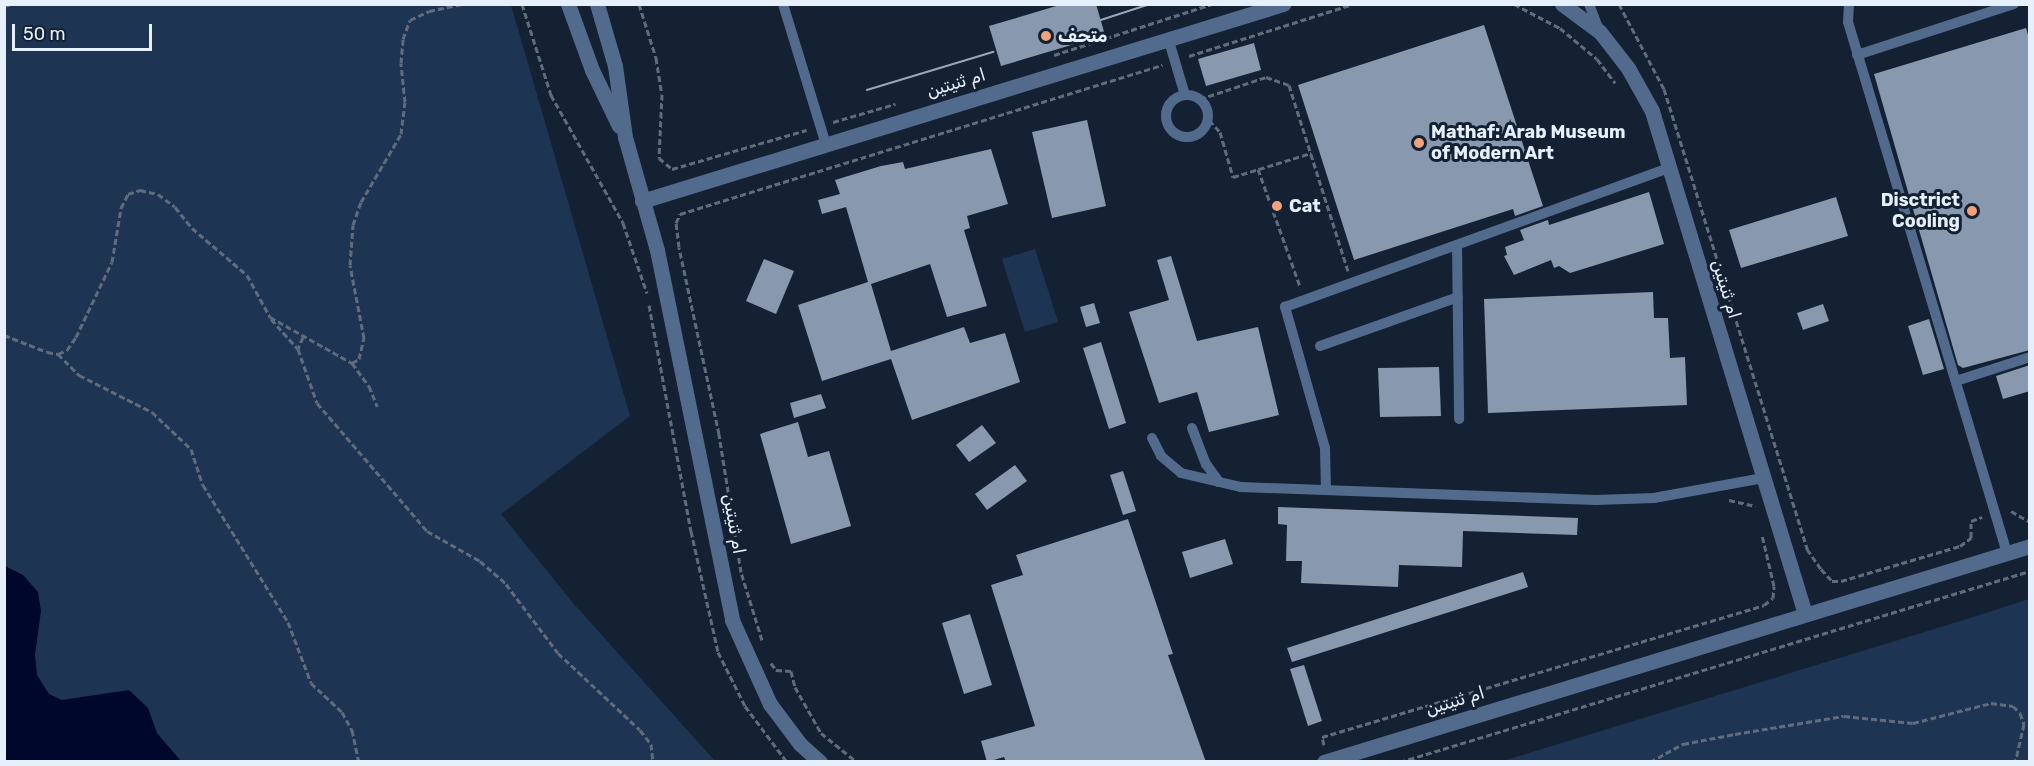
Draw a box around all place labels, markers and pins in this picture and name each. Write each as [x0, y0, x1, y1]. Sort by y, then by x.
place label: متحف [1058, 25, 1107, 47]
marker: متحف [1039, 29, 1053, 43]
place label: Mathaf: Arab Museum of Modern Art [1431, 122, 1626, 164]
marker: Mathaf: Arab Museum of Modern Art [1412, 136, 1426, 150]
place label: Disctrict Cooling [1881, 190, 1960, 232]
place label: Cat [1289, 195, 1321, 217]
marker: Cat [1270, 199, 1284, 213]
marker: Disctrict Cooling [1965, 204, 1979, 218]

